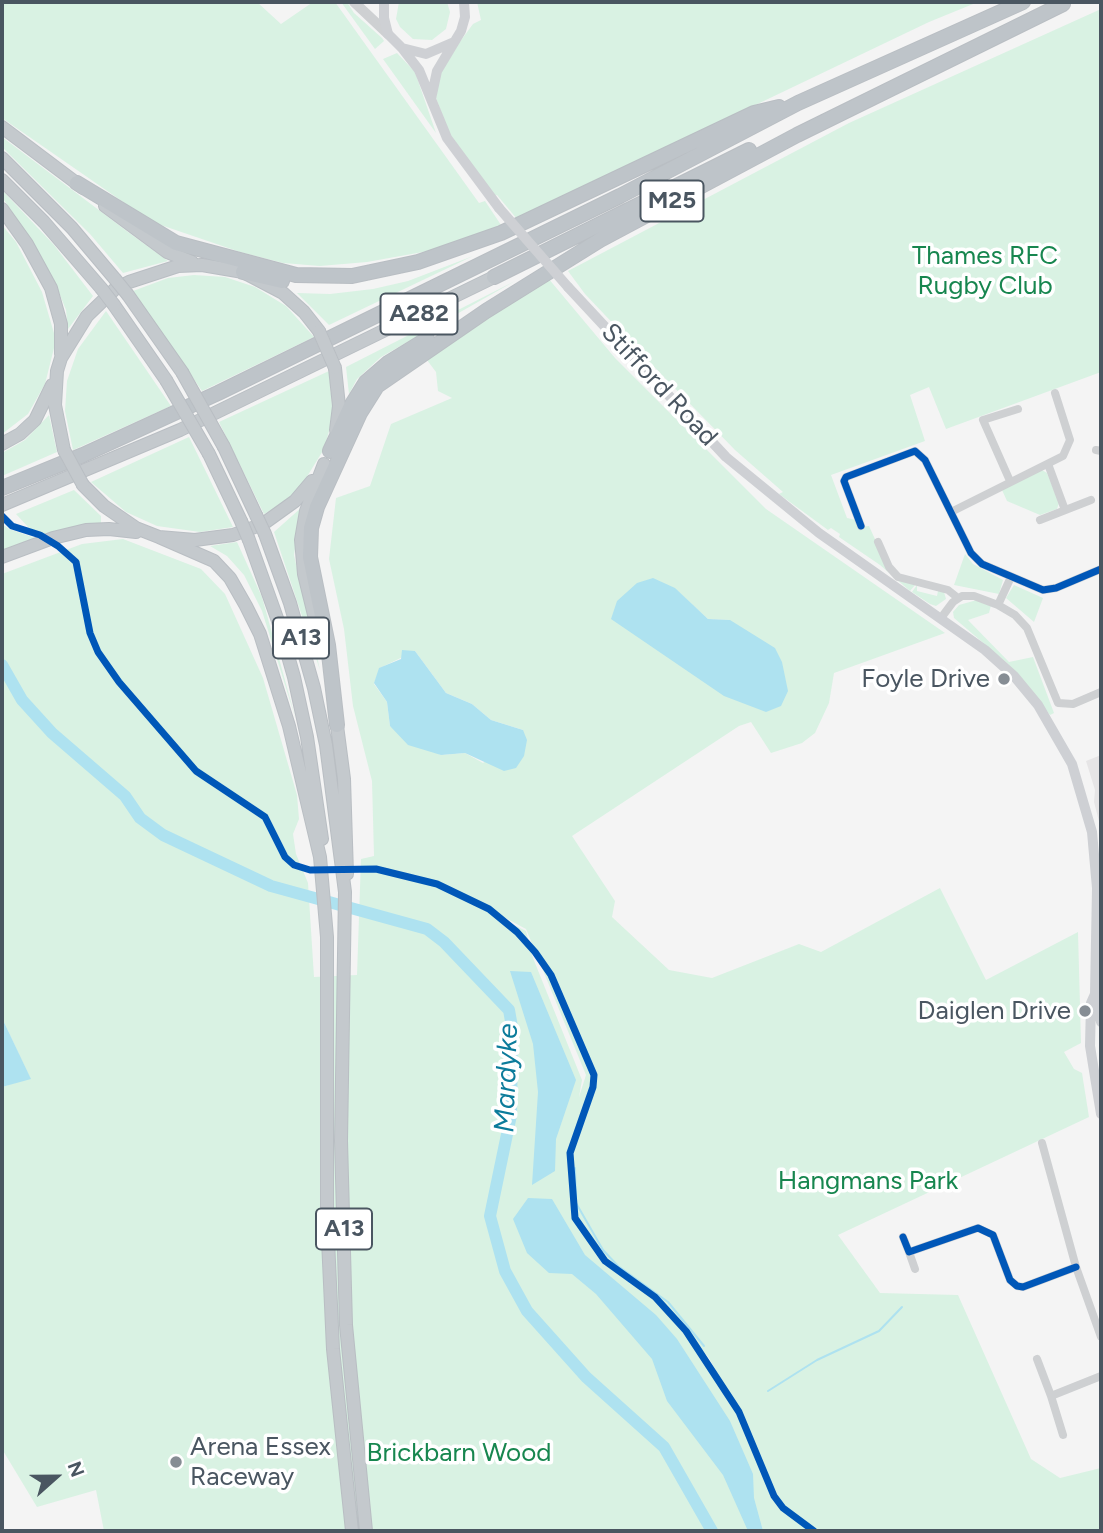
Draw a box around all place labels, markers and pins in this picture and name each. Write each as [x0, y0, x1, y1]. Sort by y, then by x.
place label: Foyle Drive [861, 663, 990, 695]
marker: Foyle Drive [996, 671, 1012, 687]
place label: Daiglen Drive [918, 995, 1071, 1027]
marker: Daiglen Drive [1077, 1003, 1093, 1019]
place label: Arena Essex Raceway [190, 1431, 331, 1492]
marker: Arena Essex Raceway [168, 1454, 184, 1470]

